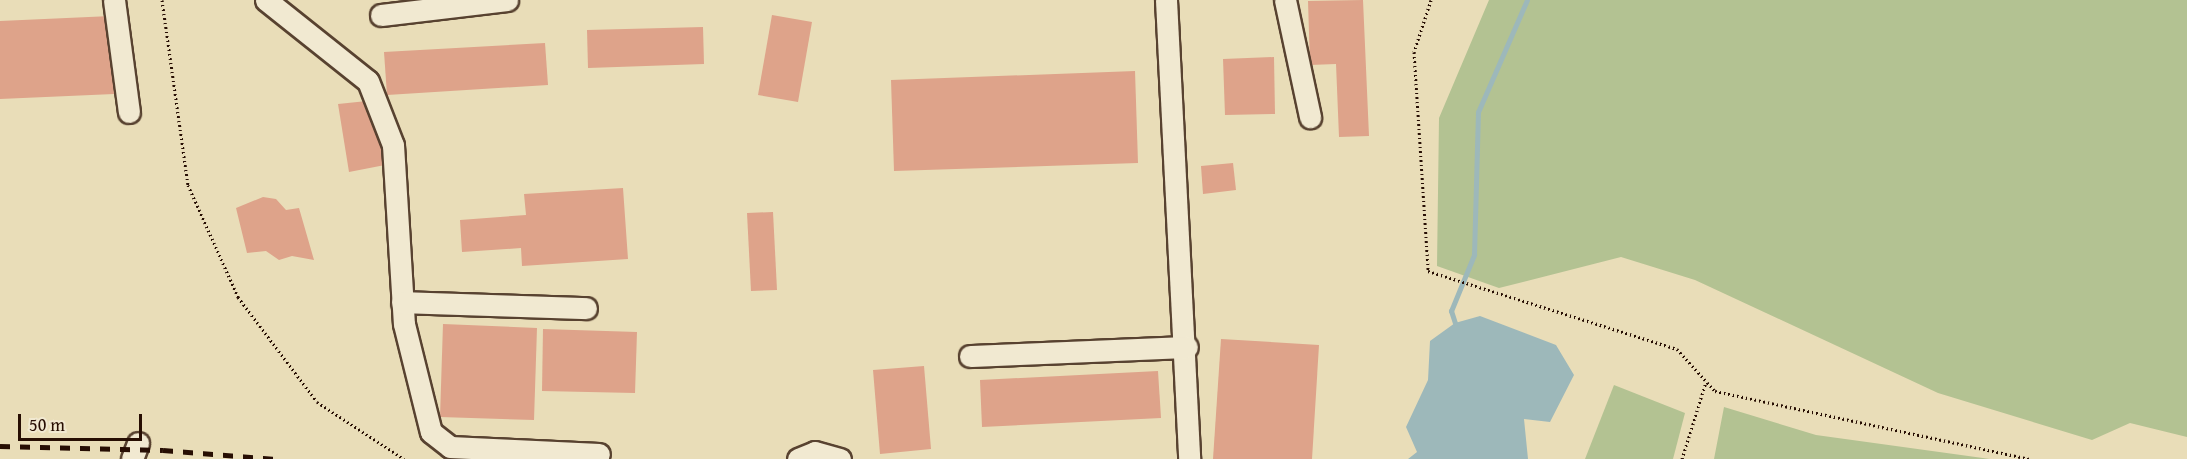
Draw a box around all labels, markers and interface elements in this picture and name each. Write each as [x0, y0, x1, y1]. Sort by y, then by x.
scale bar [21, 402, 146, 440]
text: 50 m [29, 411, 65, 438]

